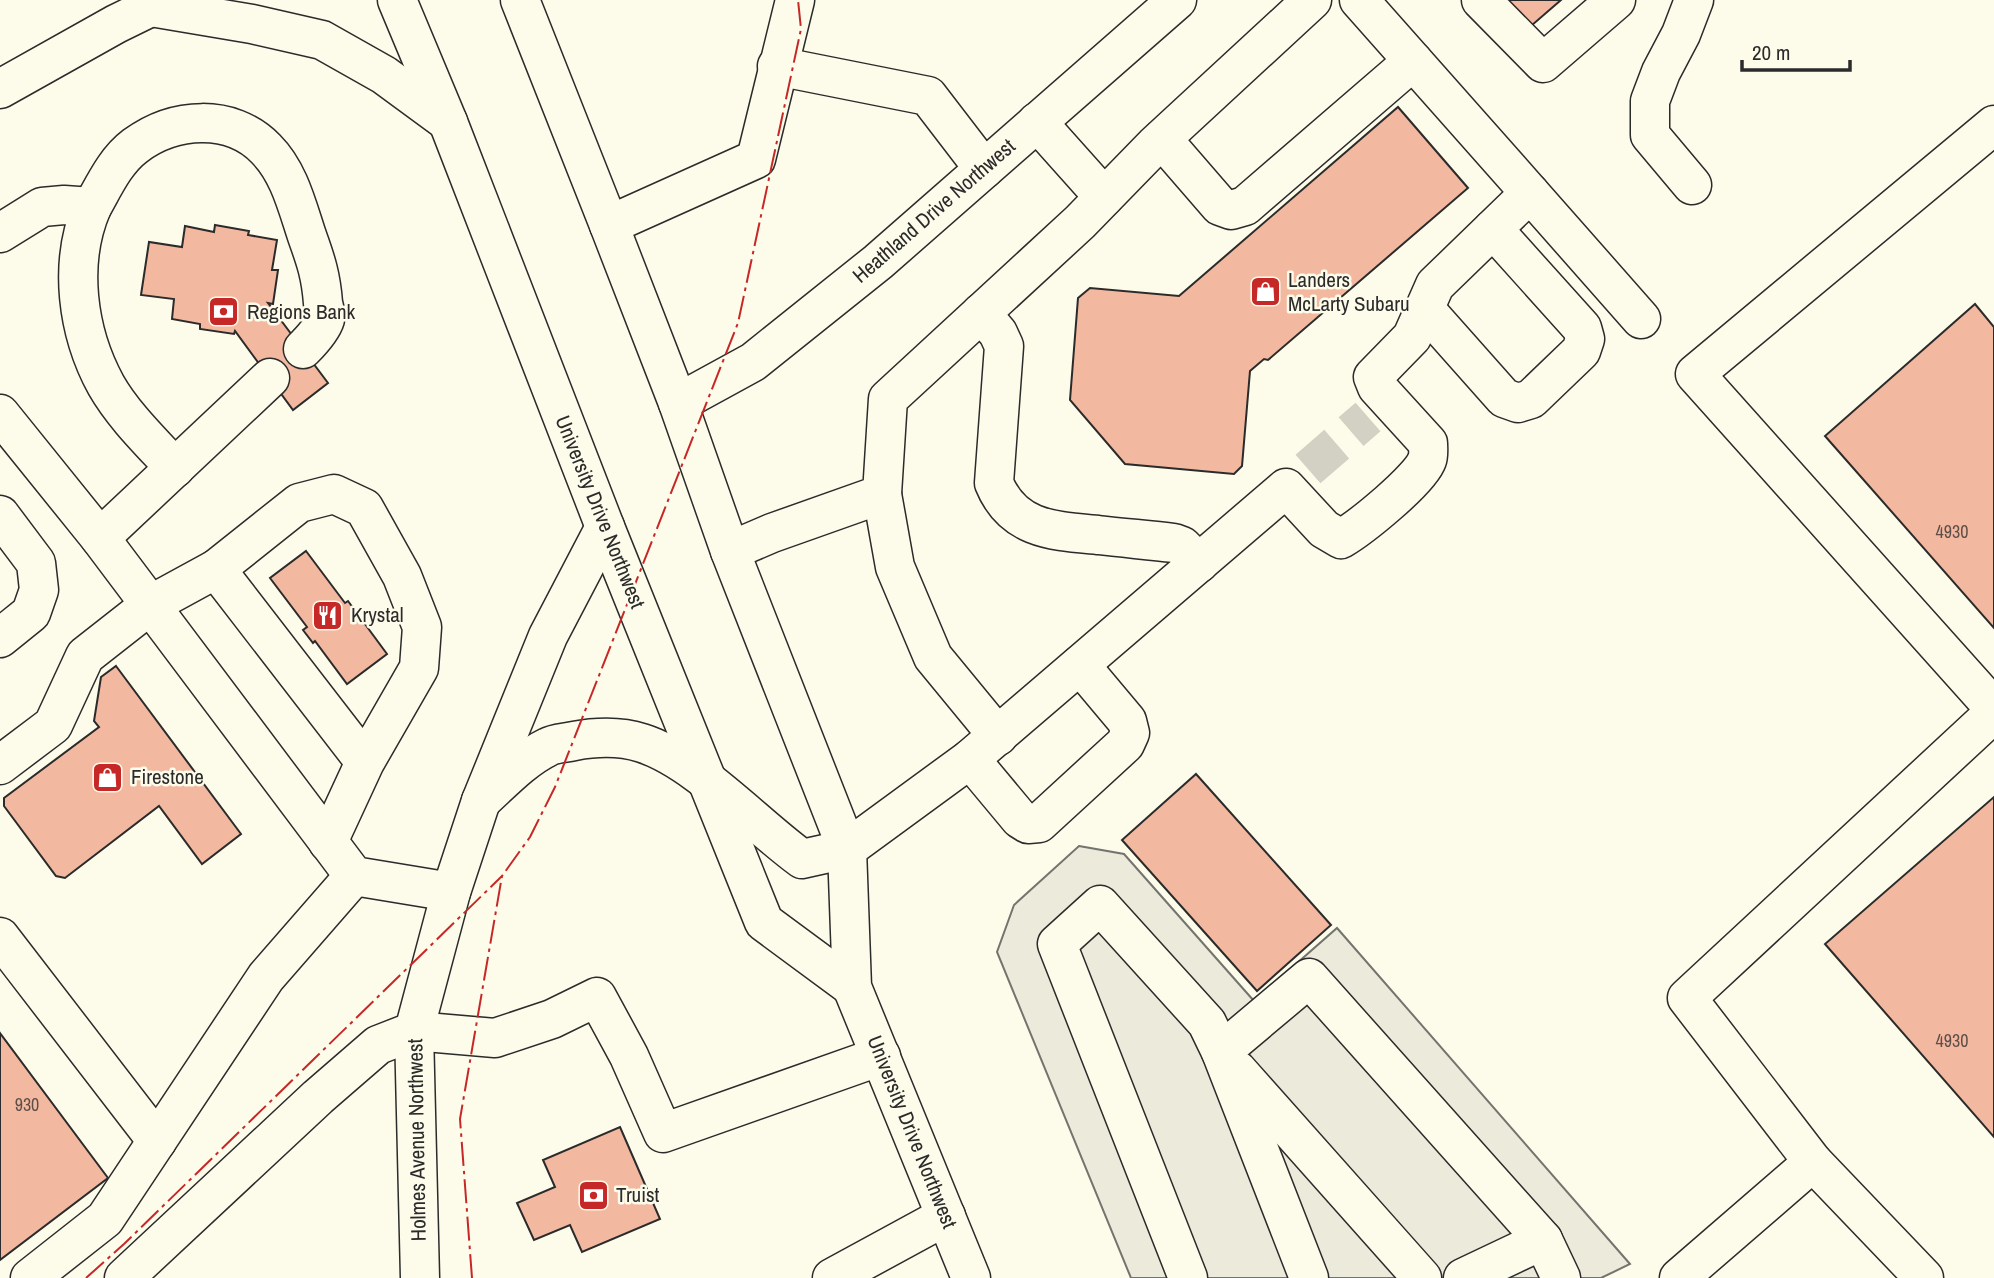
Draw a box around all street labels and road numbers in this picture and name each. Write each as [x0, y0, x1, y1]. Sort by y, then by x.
street label: Heathland Drive Northwest [846, 132, 1021, 289]
street label: University Drive Northwest [548, 411, 653, 613]
street label: University Drive Northwest [860, 1031, 965, 1233]
street label: Holmes Avenue Northwest [400, 1038, 433, 1242]

